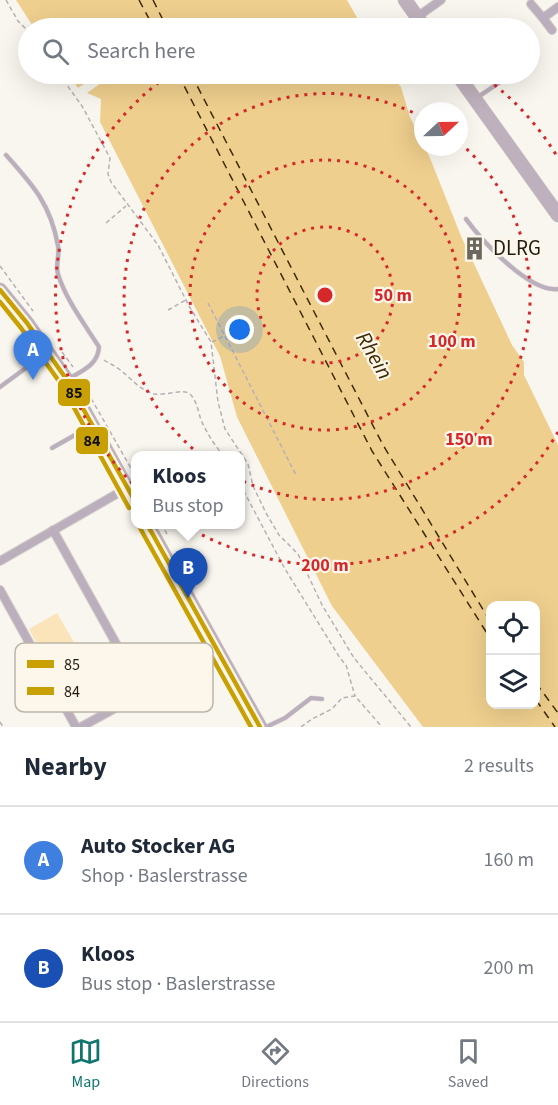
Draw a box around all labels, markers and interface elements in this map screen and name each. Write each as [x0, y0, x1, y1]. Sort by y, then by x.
search box [18, 18, 540, 84]
icon: search [39, 35, 72, 68]
text: Search here [87, 35, 195, 67]
north arrow [414, 102, 468, 156]
place label: DLRG [493, 233, 541, 263]
building icon: DLRG [462, 235, 488, 261]
text: 50 m [374, 283, 412, 308]
centre of rings [315, 285, 335, 305]
your location [225, 315, 254, 344]
water label: Rhein [348, 325, 401, 386]
text: 100 m [428, 329, 476, 354]
pin: A [14, 330, 52, 380]
line badge: 85 [57, 378, 91, 407]
text: 85 [66, 382, 82, 404]
line badge: 84 [75, 426, 109, 455]
text: 150 m [445, 427, 493, 452]
text: 84 [84, 430, 101, 452]
popup [131, 451, 245, 529]
text: Kloos [152, 460, 206, 492]
text: Bus stop [152, 492, 224, 520]
pin: B [168, 548, 207, 598]
text: 200 m [301, 553, 349, 578]
map controls [486, 601, 540, 709]
button: locate [486, 601, 540, 655]
legend [15, 643, 213, 712]
text: 85 [64, 654, 80, 676]
button: layers [486, 655, 540, 709]
text: 84 [64, 681, 80, 703]
text: Nearby [24, 748, 107, 785]
text: 2 results [464, 752, 534, 780]
text: Auto Stocker AG [81, 830, 235, 862]
text: A [38, 846, 49, 874]
text: 160 m [484, 846, 534, 874]
text: Shop · Baslerstrasse [81, 862, 248, 890]
text: Kloos [81, 938, 135, 970]
text: B [37, 954, 50, 982]
text: 200 m [484, 954, 534, 982]
text: Bus stop · Baslerstrasse [81, 970, 275, 998]
tab: Map [69, 1035, 102, 1093]
tab: Directions [241, 1035, 309, 1093]
tab: Saved [448, 1035, 489, 1093]

